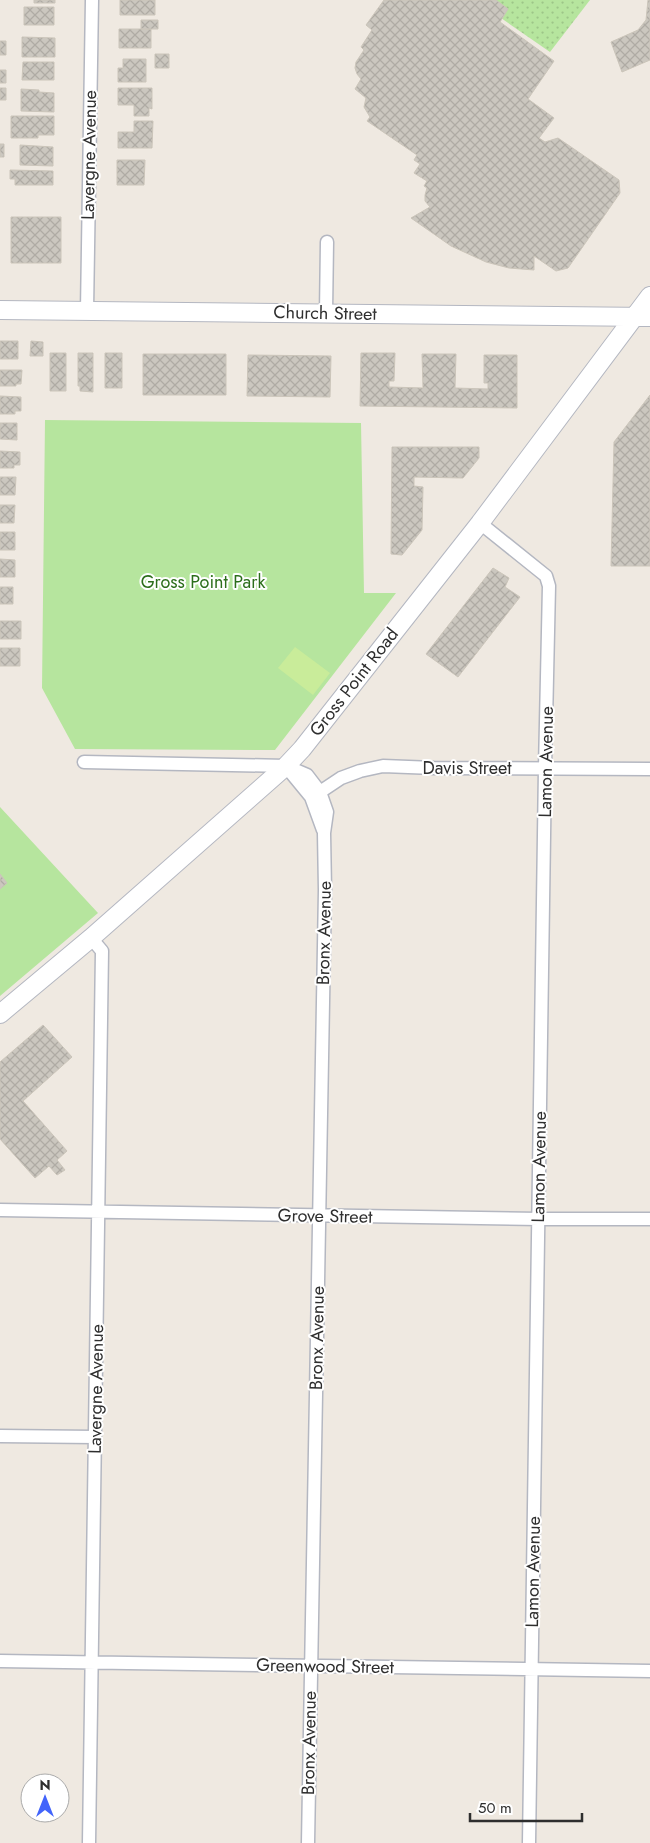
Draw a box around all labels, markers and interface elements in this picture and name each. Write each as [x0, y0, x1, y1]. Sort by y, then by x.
street label: Lavergne Avenue [75, 90, 103, 220]
street label: Church Street [273, 299, 378, 327]
park label: Gross Point Park [141, 569, 265, 595]
street label: Gross Point Road [303, 622, 405, 742]
street label: Lamon Avenue [532, 706, 560, 818]
street label: Davis Street [422, 755, 512, 781]
street label: Bronx Avenue [310, 881, 338, 985]
street label: Lamon Avenue [525, 1111, 553, 1223]
street label: Grove Street [277, 1202, 373, 1230]
street label: Bronx Avenue [303, 1286, 331, 1390]
street label: Lavergne Avenue [82, 1324, 110, 1454]
street label: Lamon Avenue [519, 1516, 547, 1628]
street label: Greenwood Street [256, 1652, 395, 1680]
street label: Bronx Avenue [295, 1691, 323, 1795]
north arrow [20, 1773, 70, 1823]
text: N [39, 1775, 51, 1795]
scale bar [470, 1790, 582, 1822]
text: 50 m [478, 1797, 512, 1819]

